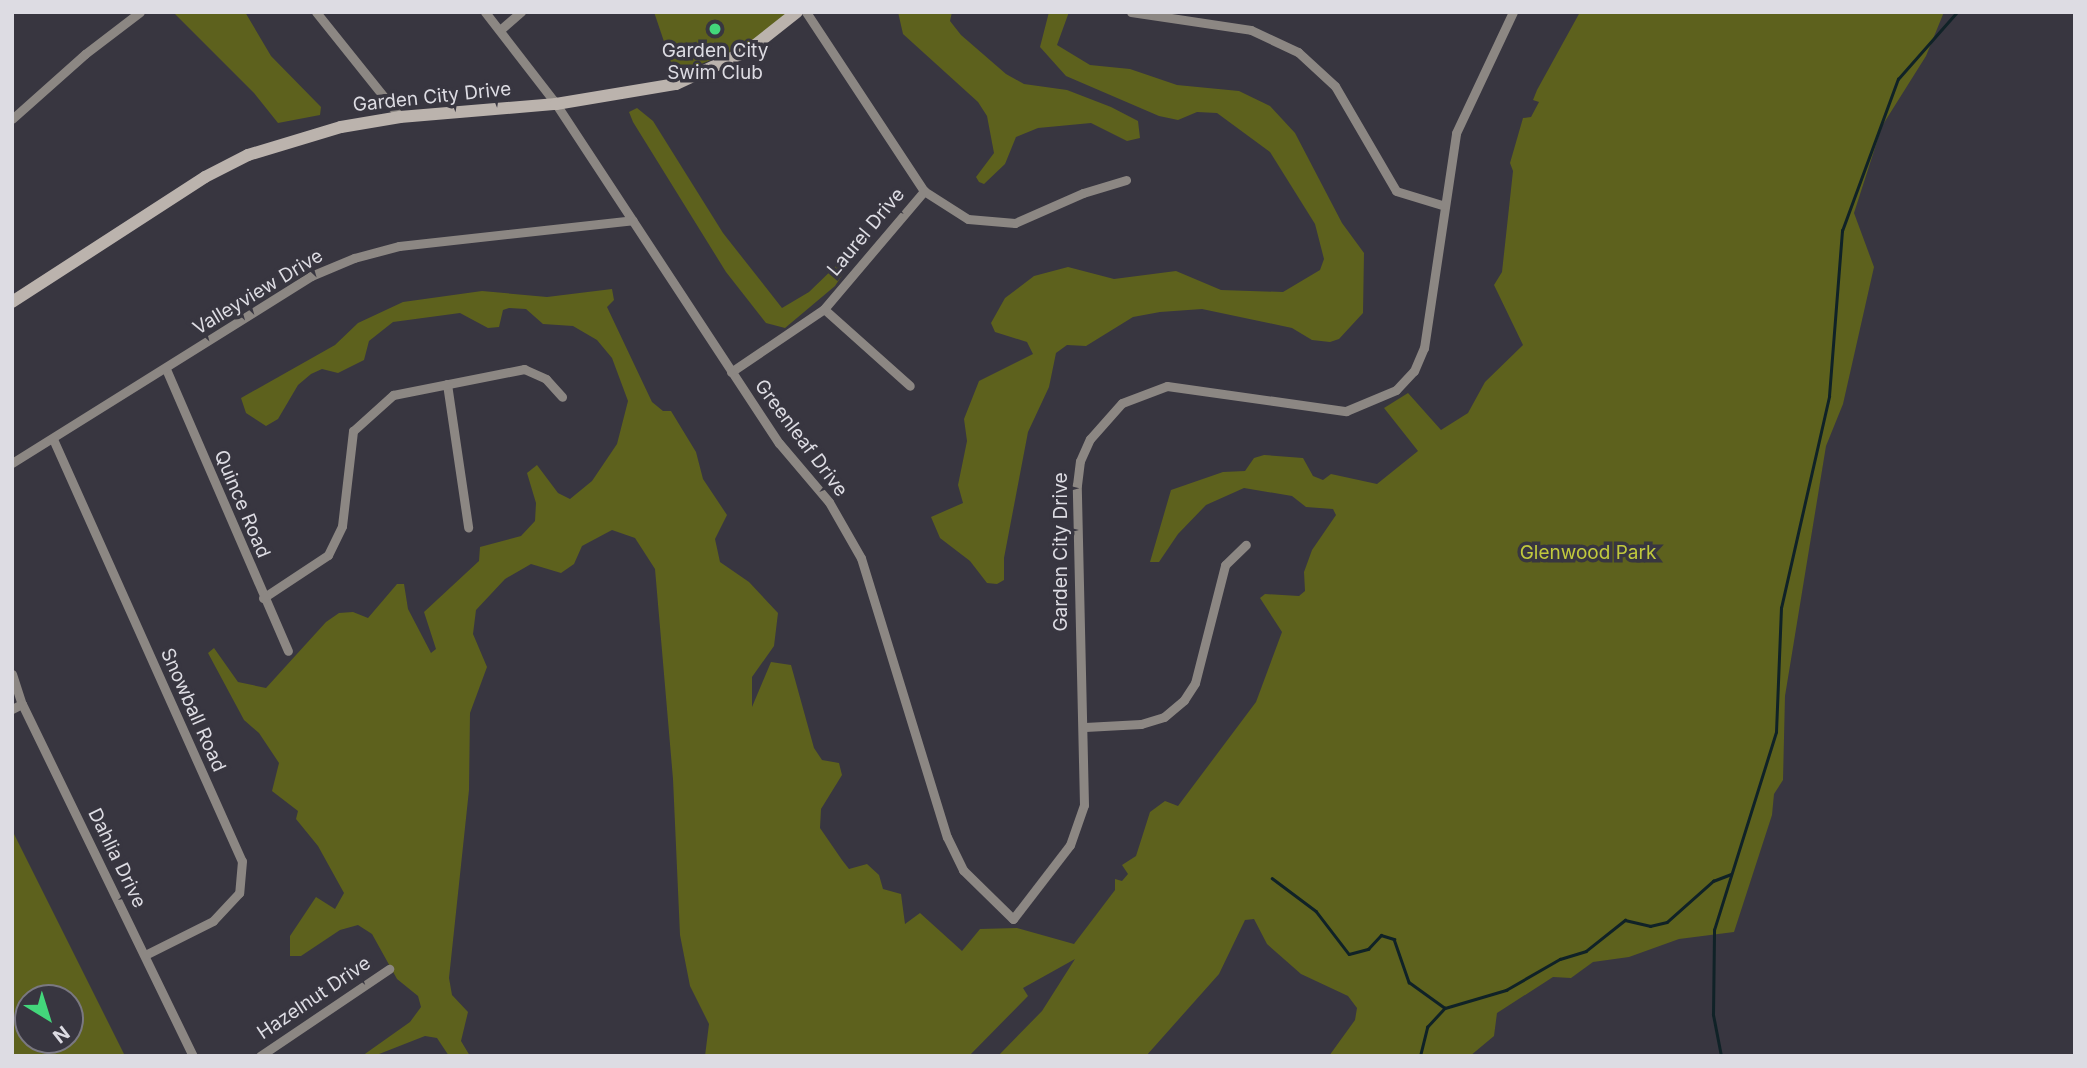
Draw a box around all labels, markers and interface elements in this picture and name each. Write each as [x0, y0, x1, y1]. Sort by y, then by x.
marker: Garden City Swim Club [707, 21, 723, 37]
place label: Garden City Swim Club [662, 40, 768, 84]
street label: Garden City Drive [352, 77, 512, 117]
street label: Laurel Drive [823, 183, 909, 281]
street label: Valleyview Drive [189, 244, 327, 340]
street label: Greenleaf Drive [750, 375, 852, 501]
street label: Quince Road [209, 447, 275, 561]
street label: Garden City Drive [1050, 472, 1072, 632]
park label: Glenwood Park [1520, 542, 1656, 564]
street label: Snowball Road [156, 645, 230, 775]
street label: Dahlia Drive [83, 804, 151, 912]
street label: Hazelnut Drive [253, 952, 375, 1044]
north arrow [14, 984, 84, 1054]
text: N [48, 1021, 74, 1048]

